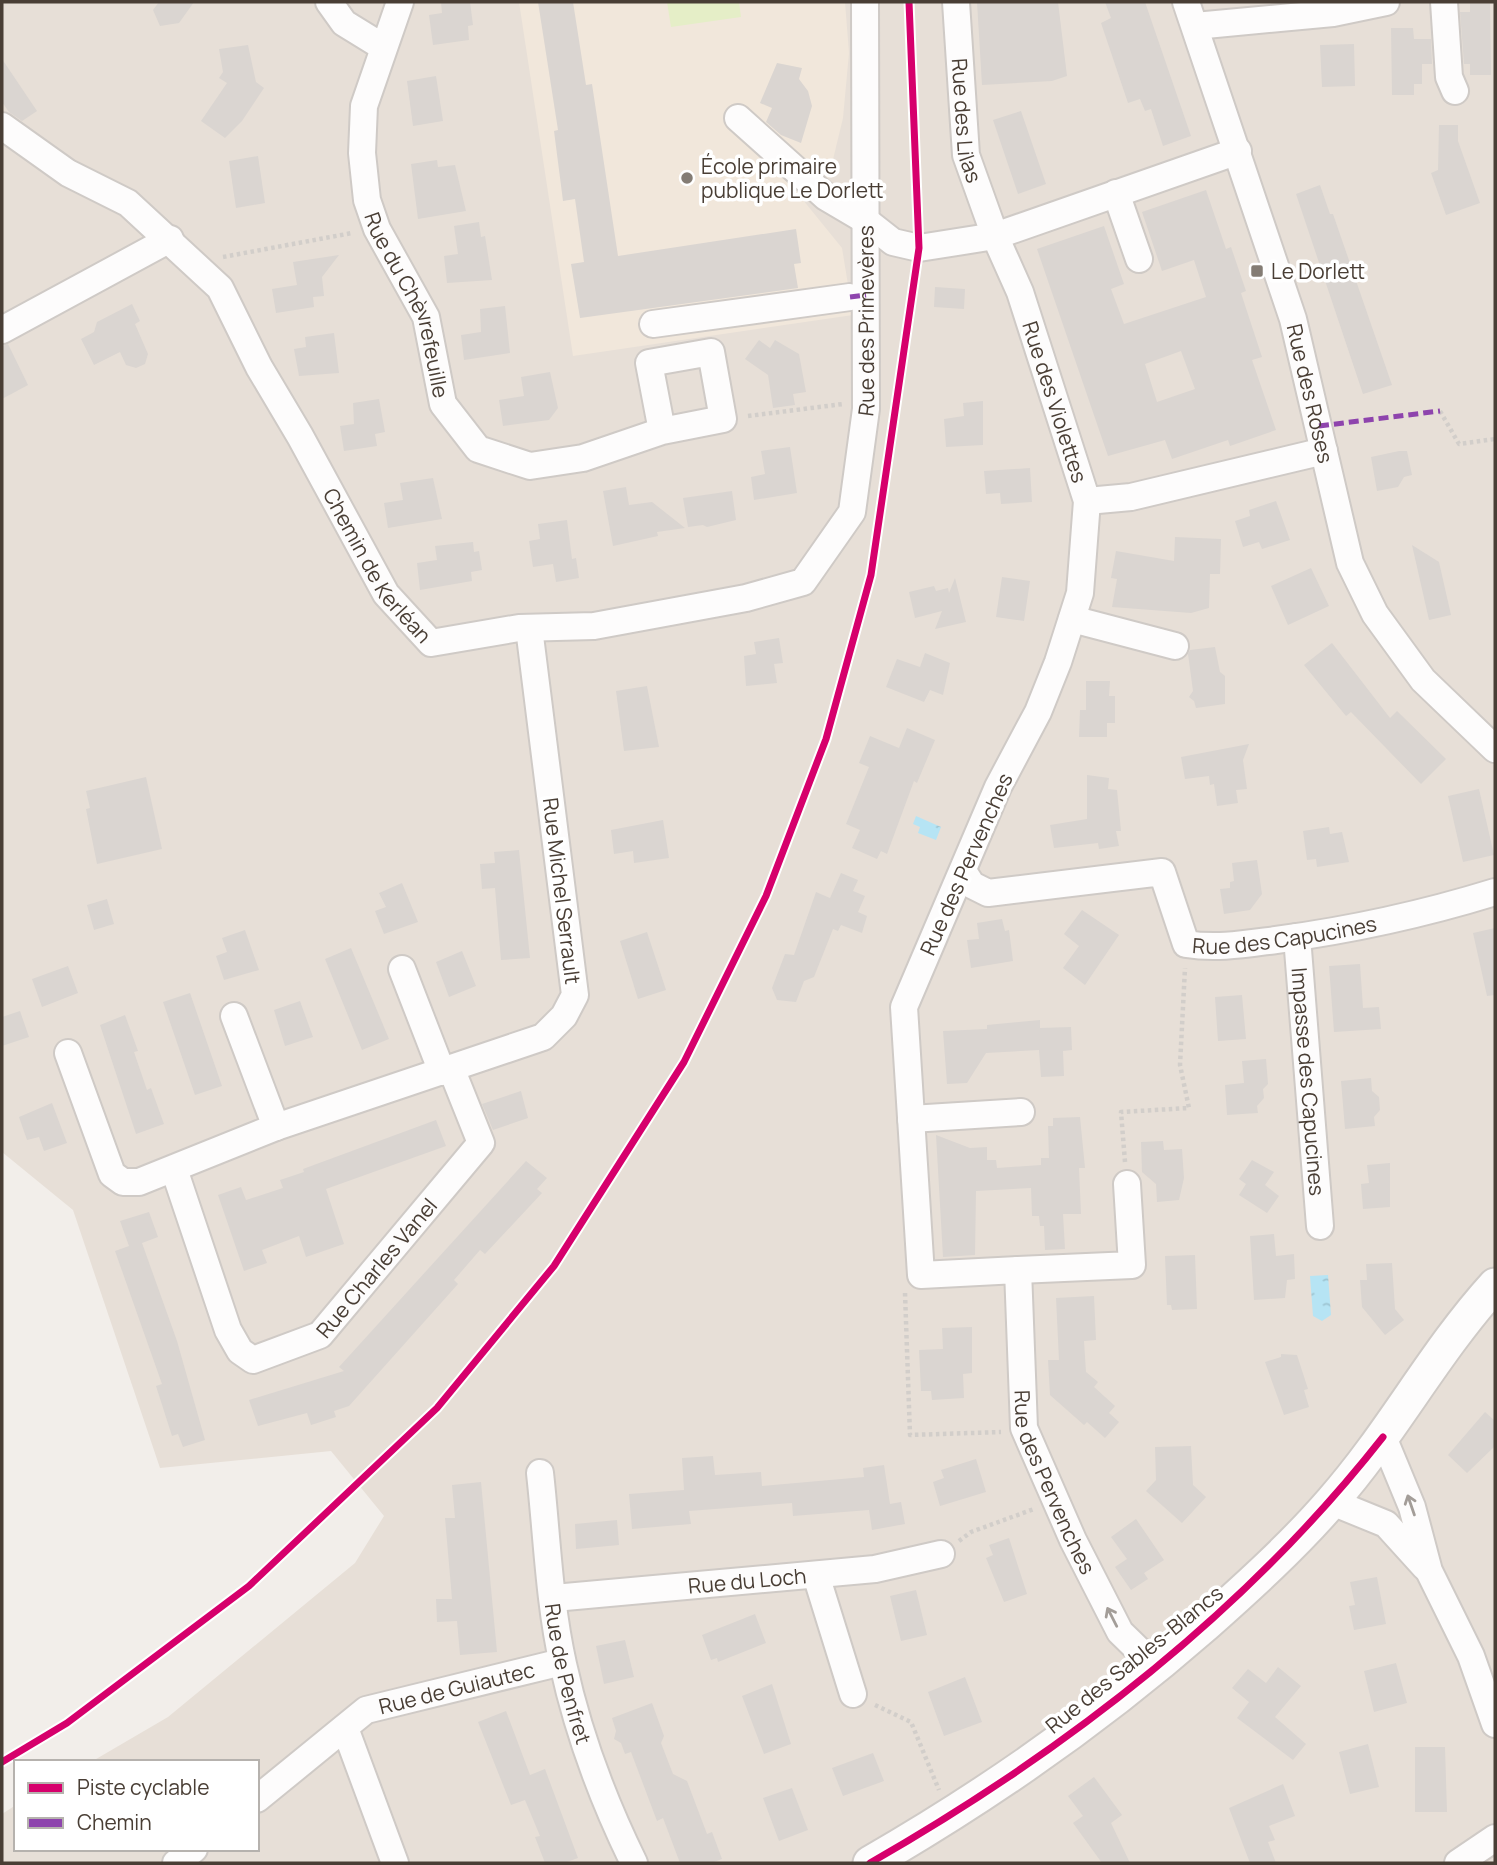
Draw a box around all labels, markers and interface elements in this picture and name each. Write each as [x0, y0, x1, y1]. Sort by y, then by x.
street label: Rue des Lilas [946, 57, 989, 186]
place label: École primaire publique Le Dorlett [701, 152, 884, 204]
marker: École primaire publique Le Dorlett [679, 170, 695, 186]
street label: Rue du Chèvrefeuille [358, 208, 455, 400]
street label: Rue des Primevères [851, 225, 881, 418]
place label: Le Dorlett [1271, 257, 1365, 285]
marker: Le Dorlett [1249, 263, 1265, 279]
street label: Rue des Violettes [1016, 318, 1094, 486]
street label: Rue des Roses [1281, 321, 1340, 466]
street label: Chemin de Kerléan [317, 483, 438, 649]
street label: Rue des Pervenches [913, 768, 1019, 960]
street label: Rue Michel Serrault [537, 796, 587, 986]
street label: Rue des Capucines [1191, 909, 1379, 960]
street label: Impasse des Capucines [1285, 966, 1332, 1197]
street label: Rue Charles Vanel [310, 1192, 443, 1344]
street label: Rue des Pervenches [1009, 1389, 1102, 1579]
one-way arrow [1404, 1495, 1416, 1517]
street label: Rue du Loch [687, 1561, 808, 1600]
street label: Rue des Sables-Blancs [1039, 1579, 1229, 1739]
street label: Rue de Penfret [539, 1602, 598, 1748]
one-way arrow [1104, 1607, 1118, 1628]
street label: Rue de Guiautec [376, 1655, 537, 1720]
legend [14, 1760, 259, 1851]
text: Piste cyclable [77, 1773, 209, 1801]
text: Chemin [77, 1808, 152, 1836]

